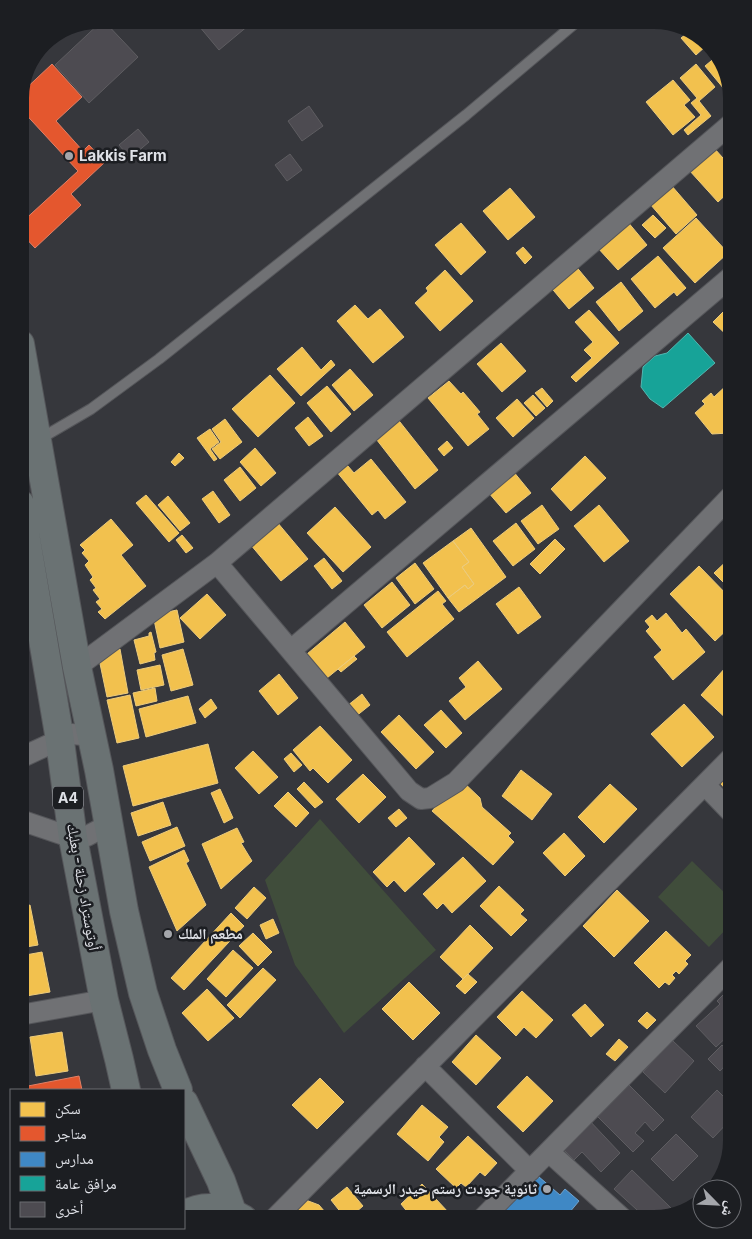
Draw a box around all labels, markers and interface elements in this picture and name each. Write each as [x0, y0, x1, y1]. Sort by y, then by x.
place label: Lakkis Farm [79, 146, 167, 165]
marker: Lakkis Farm [63, 150, 75, 162]
road number: A4 [53, 786, 83, 810]
street label: أوتوستراد زحلة - بعلبك [63, 822, 104, 952]
place label: مطعم الملك [178, 924, 243, 944]
marker: مطعم الملك [162, 928, 174, 940]
legend [10, 1089, 185, 1229]
text: سكن [55, 1099, 81, 1119]
text: متاجر [54, 1124, 87, 1143]
text: مدارس [55, 1149, 94, 1169]
text: مرافق عامة [55, 1174, 117, 1194]
place label: ثانوية جودت رستم حيدر الرسمية [354, 1179, 538, 1199]
north arrow [692, 1179, 742, 1229]
marker: ثانوية جودت رستم حيدر الرسمية [541, 1183, 553, 1195]
text: أخرى [55, 1199, 84, 1219]
text: ش [718, 1199, 740, 1220]

